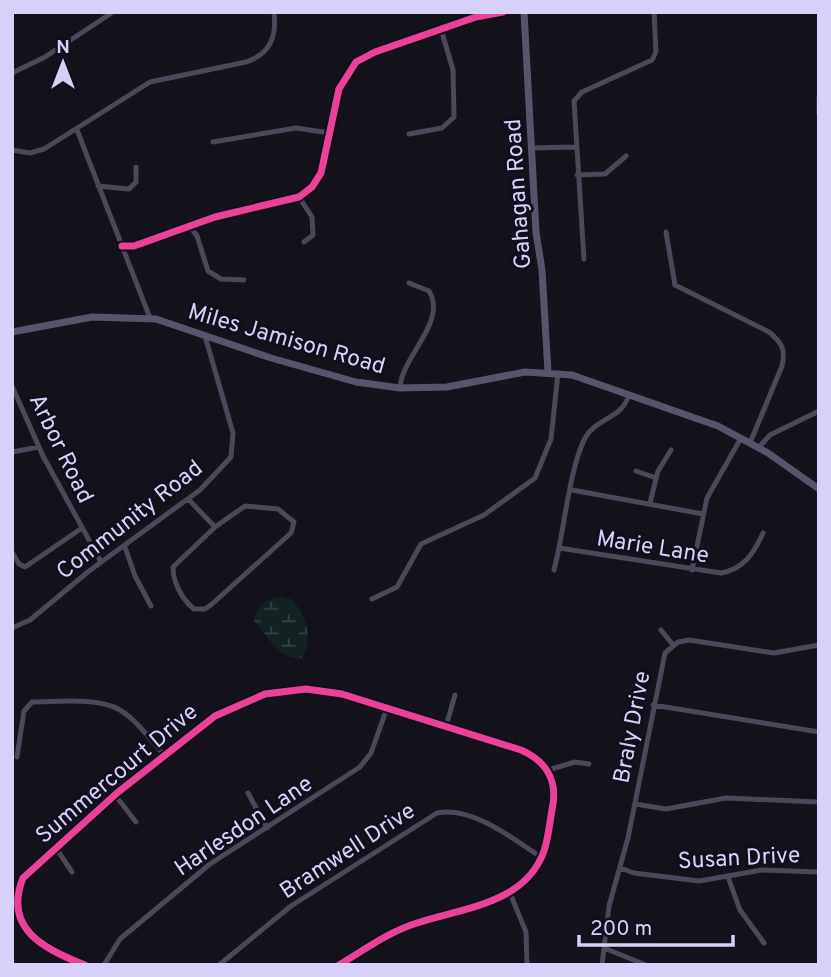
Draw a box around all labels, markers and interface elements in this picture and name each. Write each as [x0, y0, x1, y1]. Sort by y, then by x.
north arrow [28, 28, 98, 98]
text: N [56, 36, 70, 60]
street label: Gahagan Road [500, 118, 539, 270]
street label: Miles Jamison Road [184, 298, 388, 382]
street label: Arbor Road [21, 390, 99, 509]
street label: Community Road [51, 455, 210, 587]
street label: Marie Lane [594, 525, 711, 572]
street label: Braly Drive [608, 669, 659, 786]
street label: Summercourt Drive [31, 699, 205, 851]
street label: Harlesdon Lane [170, 770, 319, 884]
street label: Bramwell Drive [275, 798, 422, 907]
street label: Susan Drive [677, 842, 801, 877]
scale bar [579, 904, 733, 948]
text: 200 m [590, 916, 652, 943]

